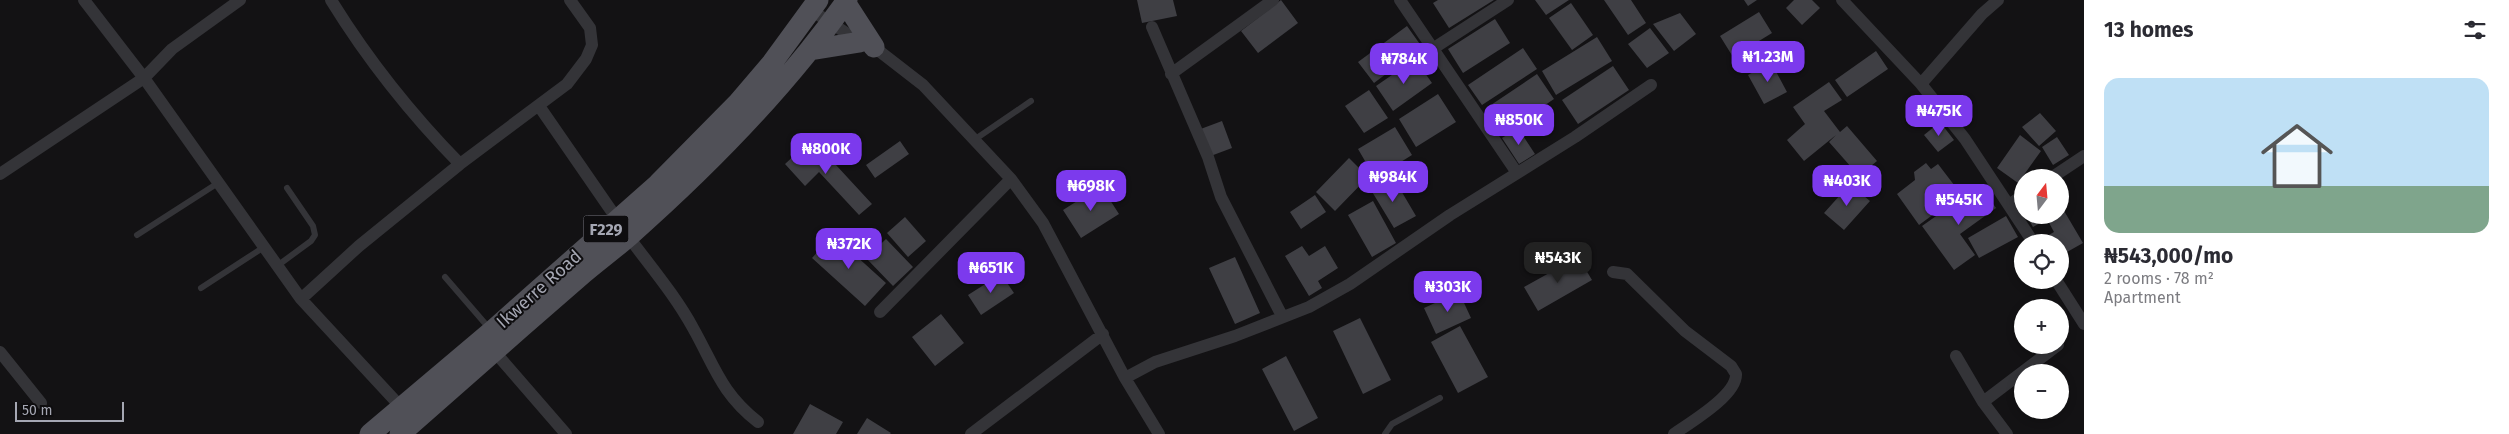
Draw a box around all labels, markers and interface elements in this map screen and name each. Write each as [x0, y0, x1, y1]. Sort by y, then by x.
icon: filters [2461, 16, 2489, 44]
text: 13 homes [2104, 17, 2194, 43]
pin: ₦1.23M [1727, 41, 1809, 83]
pin: ₦784K [1369, 42, 1439, 85]
text: ₦1.23M [1743, 47, 1793, 66]
text: ₦784K [1381, 49, 1427, 68]
pin: ₦475K [1904, 94, 1974, 137]
text: ₦475K [1916, 101, 1962, 120]
pin: ₦850K [1484, 104, 1554, 146]
text: ₦850K [1495, 110, 1543, 129]
icon: home [2252, 111, 2342, 201]
pin: ₦800K [791, 132, 861, 175]
text: ₦800K [802, 139, 850, 158]
pin: ₦984K [1358, 160, 1428, 203]
pin: ₦403K [1812, 164, 1882, 207]
text: ₦984K [1369, 167, 1417, 186]
north arrow [2014, 169, 2069, 224]
map controls [2014, 169, 2069, 419]
pin: ₦698K [1056, 170, 1126, 212]
text: ₦403K [1823, 171, 1871, 190]
text: ₦698K [1067, 176, 1115, 195]
pin: ₦545K [1924, 184, 1994, 226]
text: ₦545K [1936, 190, 1982, 209]
road number: F229 [584, 215, 628, 242]
pin: ₦372K [814, 228, 884, 270]
text: ₦372K [827, 234, 871, 253]
button: locate [2014, 234, 2069, 289]
pin: ₦543K [1523, 242, 1593, 284]
text: ₦543,000/mo [2104, 243, 2233, 269]
street label: Ikwerre Road [492, 245, 586, 333]
text: ₦543K [1535, 248, 1581, 267]
pin: ₦651K [956, 252, 1026, 294]
text: ₦651K [969, 258, 1013, 277]
text: 2 rooms · 78 m² [2104, 269, 2214, 288]
pin: ₦303K [1413, 270, 1483, 313]
text: ₦303K [1425, 277, 1471, 296]
text: Apartment [2104, 288, 2181, 307]
button: + [2014, 299, 2069, 354]
button: − [2014, 364, 2069, 419]
scale bar [15, 399, 124, 422]
text: 50 m [22, 402, 53, 419]

